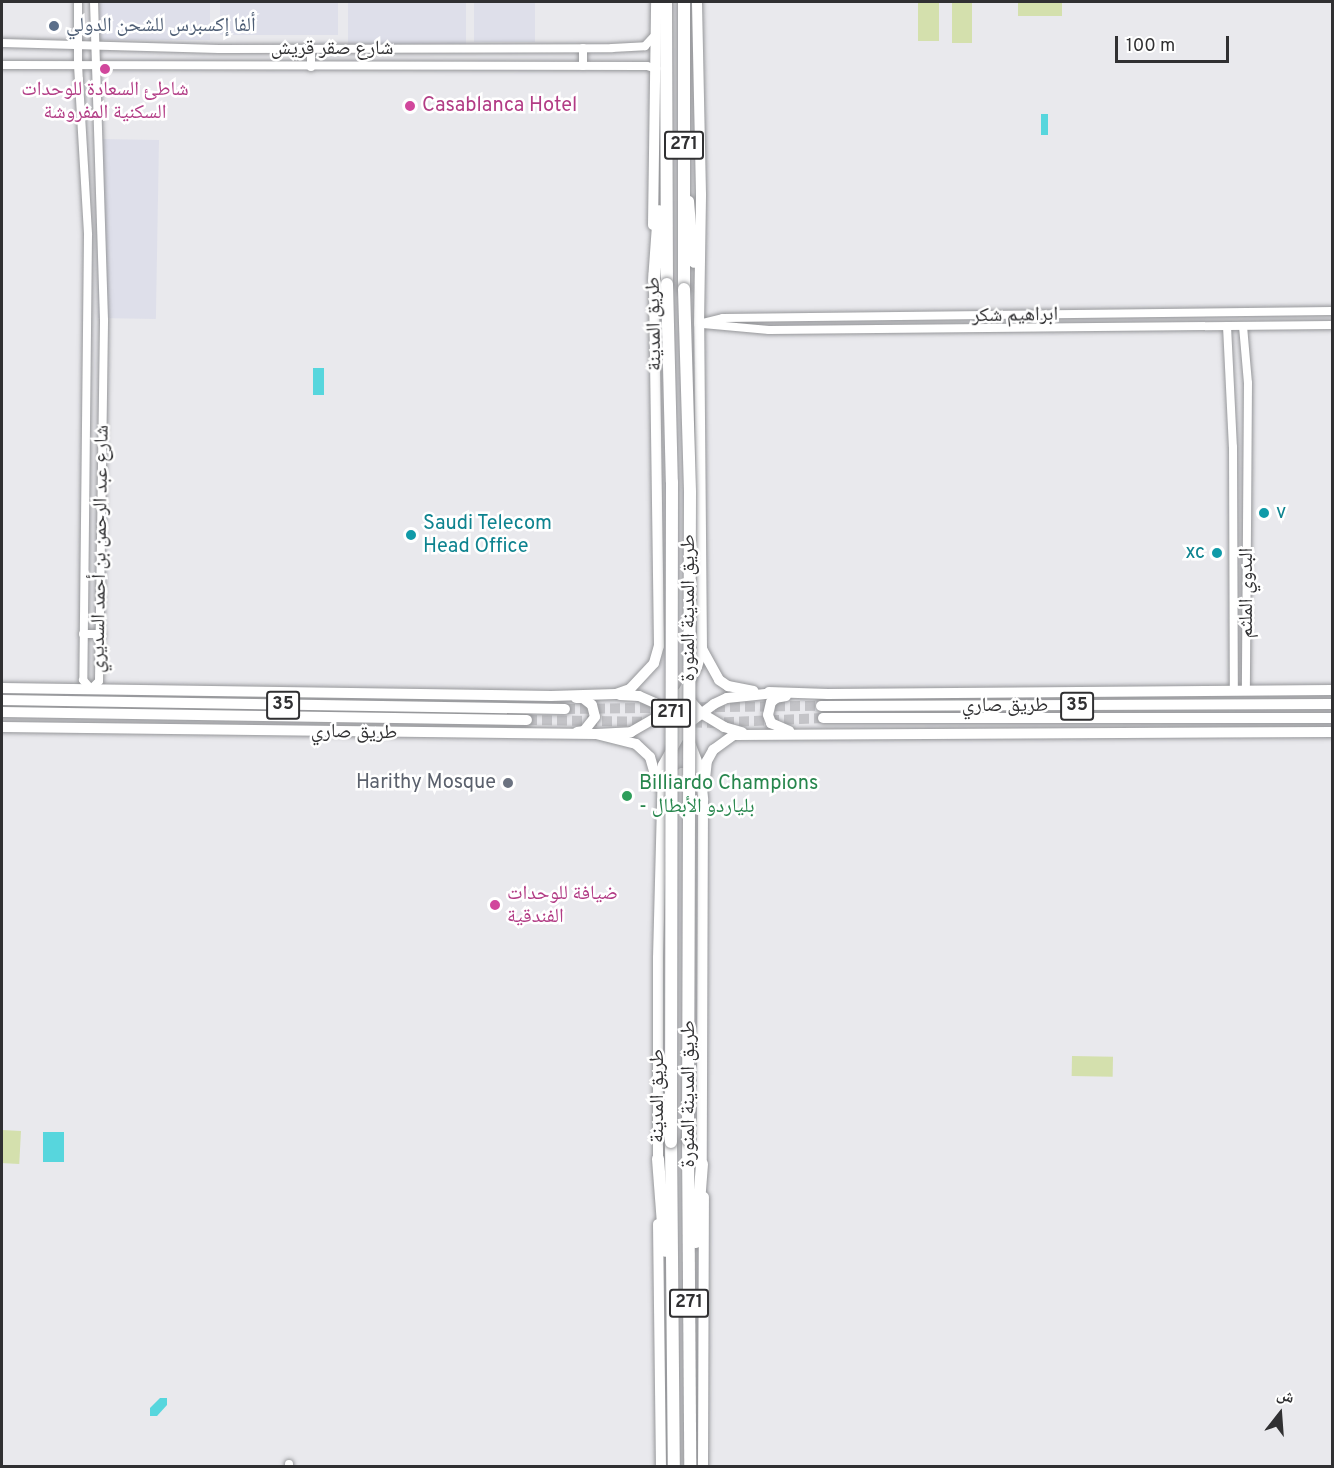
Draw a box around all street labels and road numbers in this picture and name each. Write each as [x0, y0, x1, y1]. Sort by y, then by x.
street label: شارع صقر قريش [271, 37, 393, 61]
road number: 271 [663, 130, 705, 160]
street label: طريق المدينة [642, 277, 668, 371]
street label: ابراهيم شكر [972, 303, 1058, 329]
street label: شارع عبد الرحمن بن أحمد السديري [87, 425, 115, 673]
street label: طريق المدينة المنورة [677, 534, 701, 682]
street label: البدوي الملثم [1235, 548, 1259, 638]
road number: 35 [265, 690, 301, 720]
road number: 35 [1059, 691, 1095, 721]
street label: طريق صاري [962, 694, 1048, 718]
road number: 271 [650, 698, 692, 728]
street label: طريق صاري [311, 720, 397, 746]
street label: طريق المدينة المنورة [677, 1020, 701, 1168]
street label: طريق المدينة [646, 1049, 670, 1143]
road number: 271 [668, 1288, 710, 1318]

